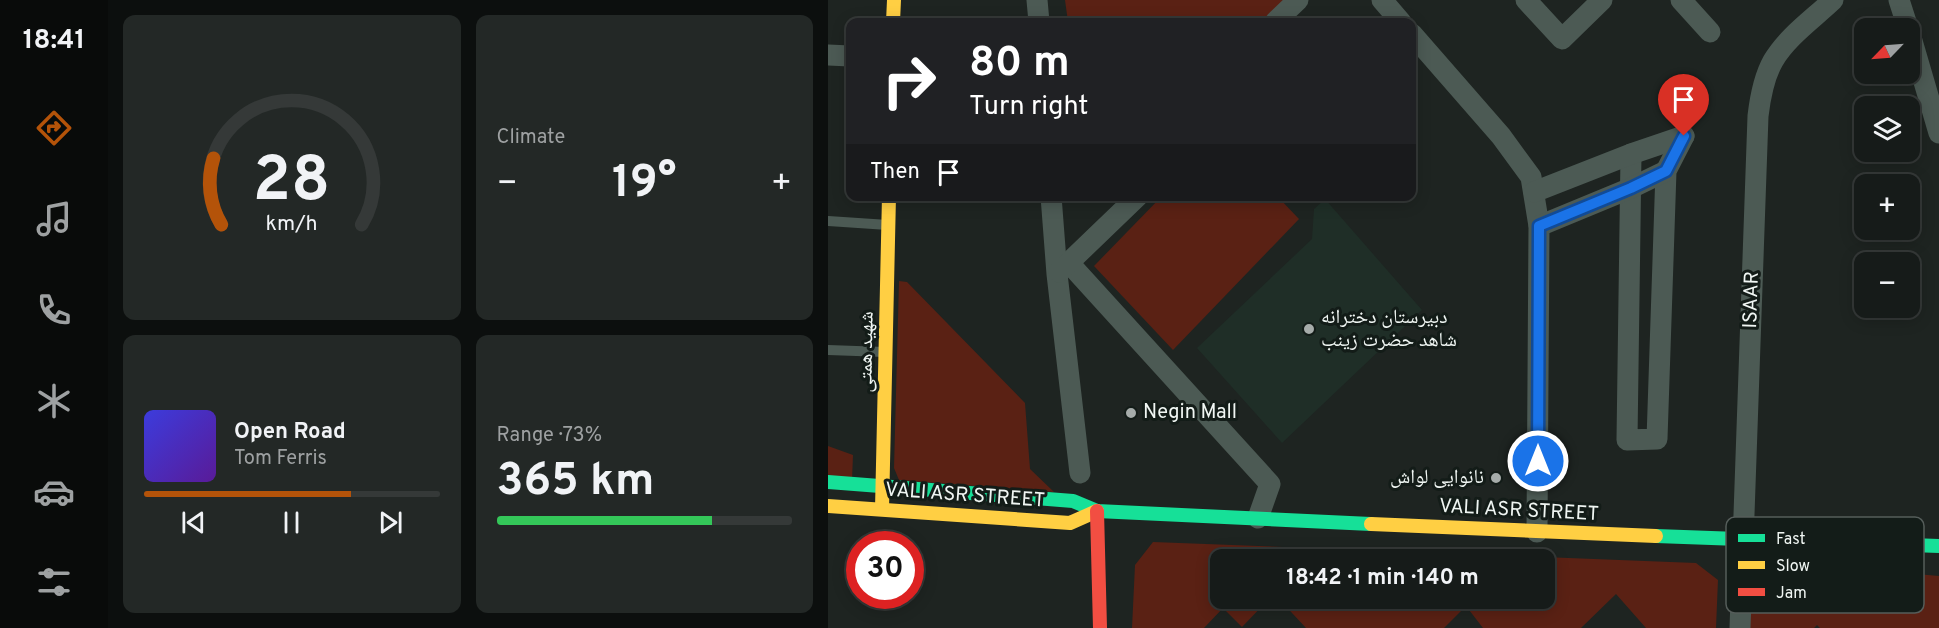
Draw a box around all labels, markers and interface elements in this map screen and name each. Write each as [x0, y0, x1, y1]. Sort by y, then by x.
north arrow [1854, 18, 1920, 84]
map controls [1854, 18, 1920, 318]
text: 18:41 [23, 24, 85, 58]
text: 80 m [969, 38, 1070, 91]
icon: right [870, 42, 948, 120]
pin [1658, 74, 1709, 136]
icon: arrive [1667, 83, 1700, 116]
text: Turn right [969, 90, 1088, 124]
button: layers [1854, 96, 1920, 162]
icon: directions [33, 107, 75, 149]
text: Climate [497, 125, 565, 151]
text: 28 [253, 144, 330, 223]
text: 19° [612, 156, 676, 213]
icon: arrive [932, 156, 965, 189]
text: Then [870, 159, 920, 186]
text: − [497, 164, 518, 206]
text: + [771, 164, 792, 206]
button: + [1854, 174, 1920, 240]
icon: music [33, 198, 75, 240]
text: km/h [266, 211, 318, 238]
button: − [1854, 252, 1920, 318]
street label: ISAAR [1738, 271, 1766, 329]
icon: phone [33, 289, 75, 331]
place label: دبیرستان دخترانه شاهد حضرت زینب [1321, 305, 1457, 354]
street label: شهید همتی [853, 311, 881, 393]
marker: دبیرستان دخترانه شاهد حضرت زینب [1302, 322, 1316, 336]
icon: climate [33, 380, 75, 422]
place label: Negin Mall [1143, 400, 1237, 426]
marker: Negin Mall [1124, 406, 1138, 420]
text: Open Road [234, 419, 346, 446]
text: Range · 73% [497, 423, 602, 449]
position arrow [1506, 429, 1570, 493]
text: Tom Ferris [234, 446, 327, 472]
text: 365 km [497, 454, 655, 511]
place label: نانوایی لواش [1390, 465, 1484, 491]
icon: car [33, 471, 75, 513]
marker: نانوایی لواش [1489, 471, 1503, 485]
street label: VALI ASR STREET [884, 477, 1046, 515]
street label: VALI ASR STREET [1438, 494, 1600, 528]
icon: previous [177, 506, 210, 539]
icon: pause [275, 506, 308, 539]
icon: next [374, 506, 407, 539]
legend [1726, 517, 1924, 613]
text: Fast [1776, 530, 1806, 550]
speed limit sign: 30 [846, 531, 924, 609]
text: Slow [1776, 557, 1810, 577]
icon: filters [33, 561, 75, 603]
text: 18:42 · 1 min · 140 m [1286, 565, 1479, 592]
text: Jam [1776, 584, 1807, 604]

